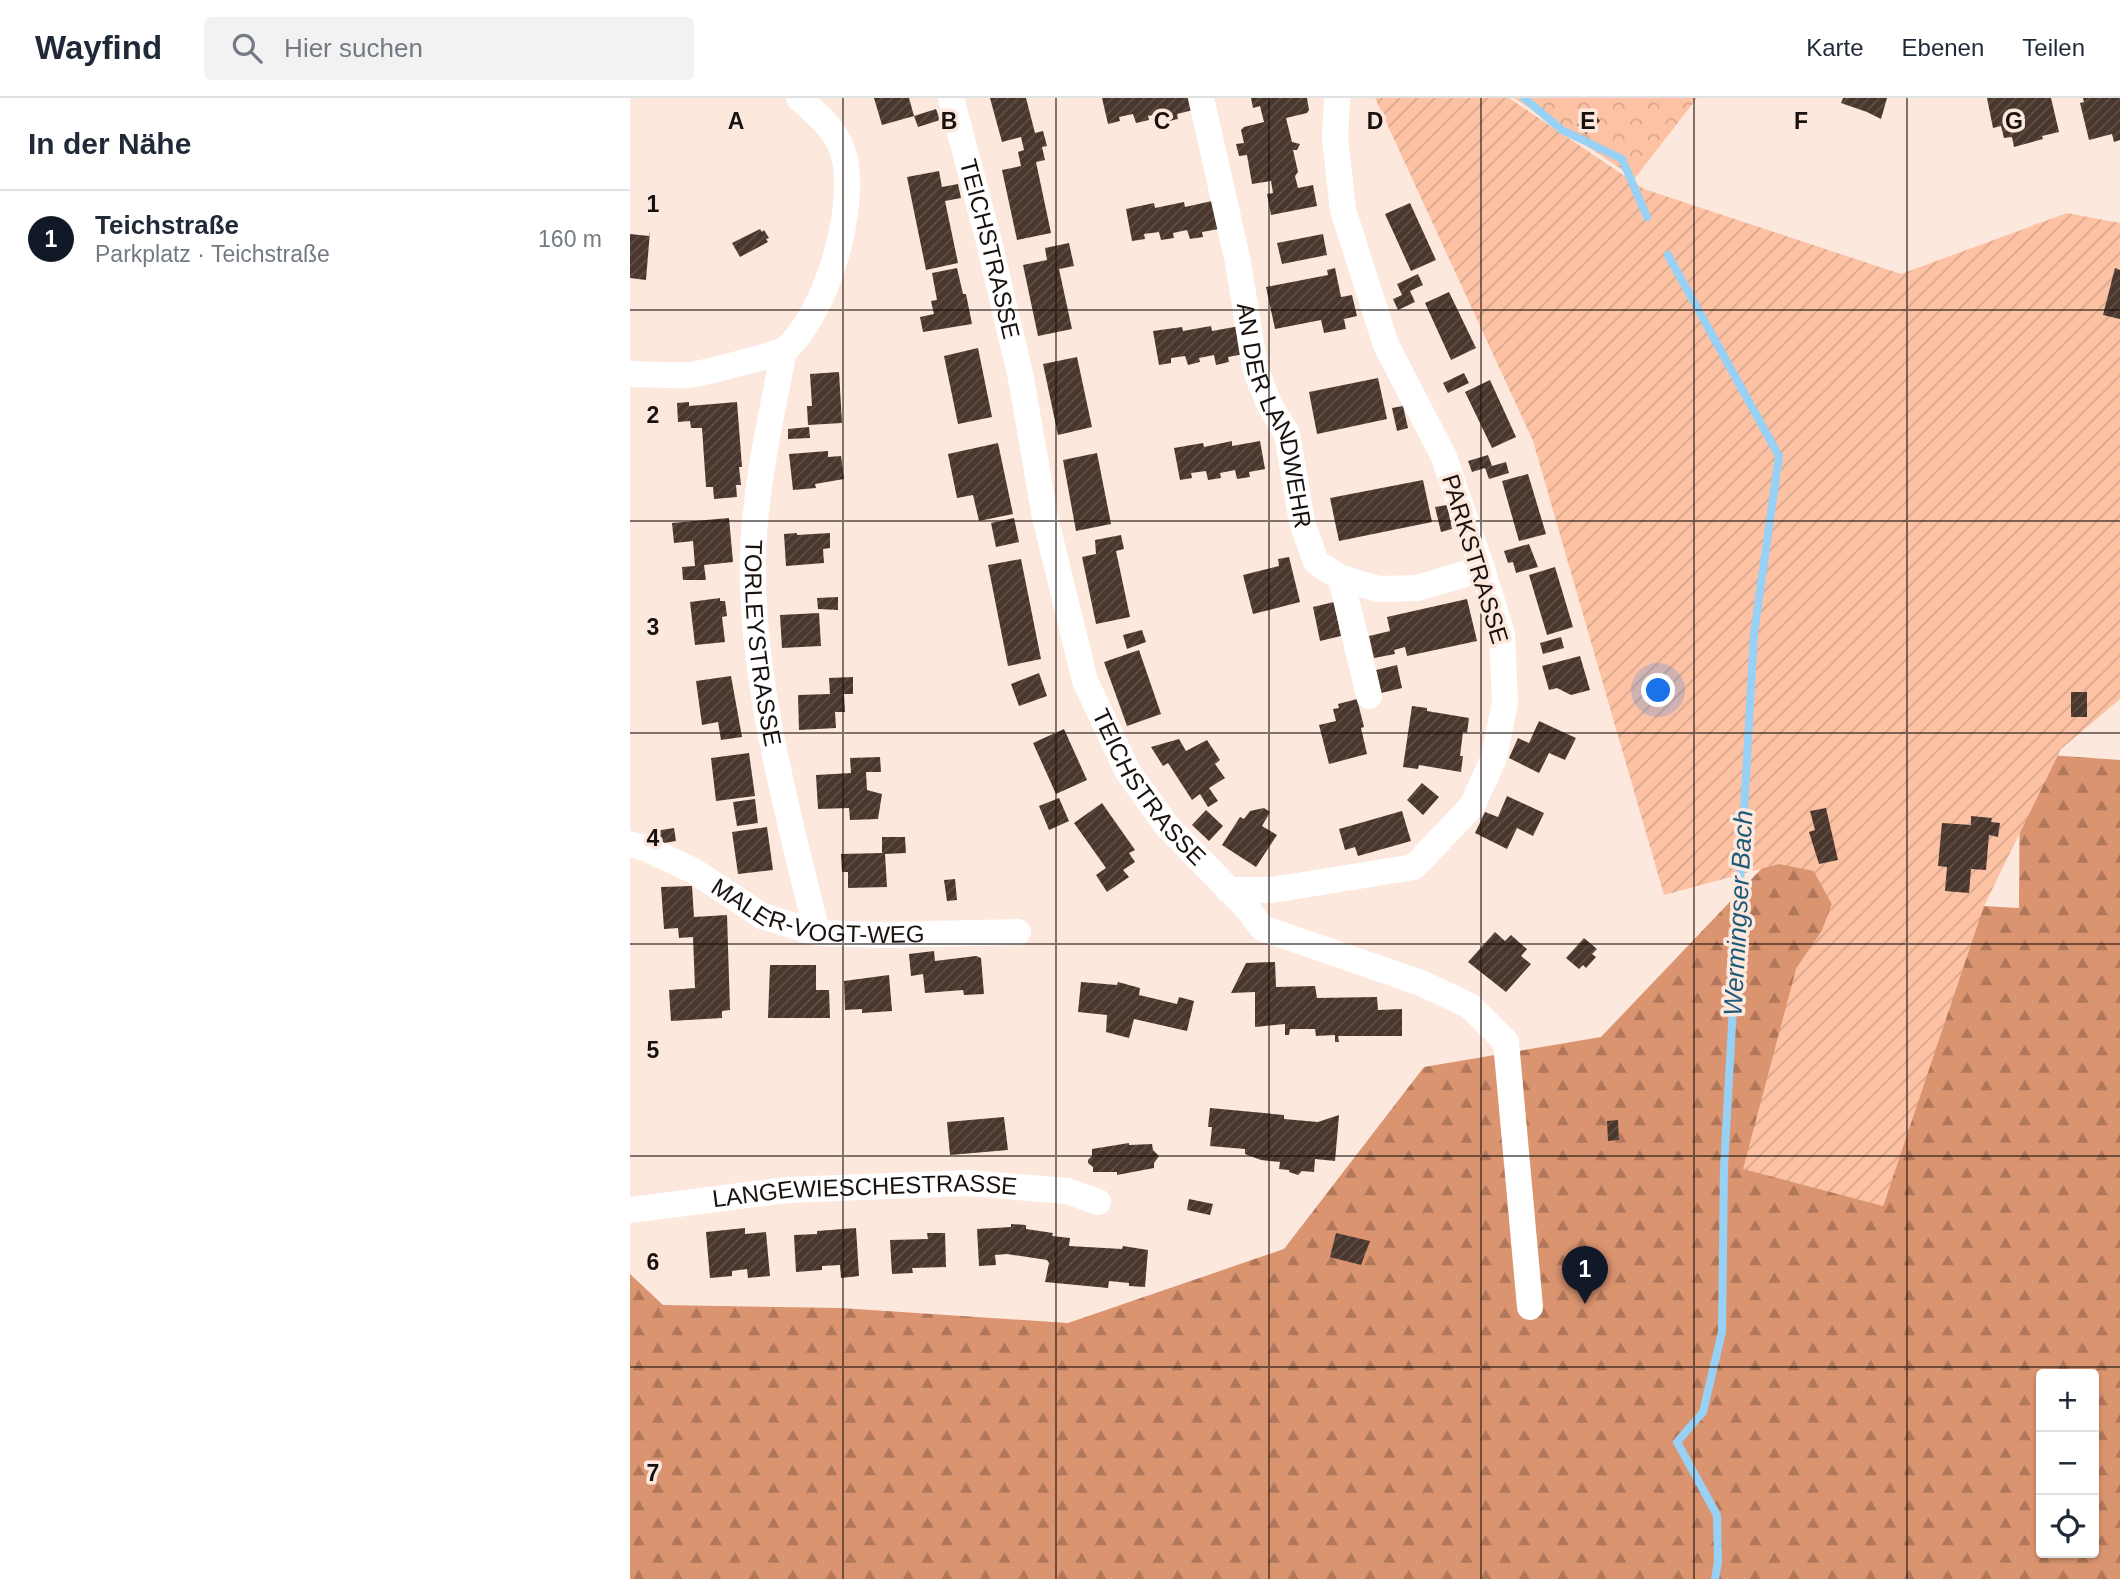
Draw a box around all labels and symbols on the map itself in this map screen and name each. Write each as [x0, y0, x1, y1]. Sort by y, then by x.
text: A [728, 108, 744, 134]
text: B [941, 108, 957, 134]
text: C [1154, 108, 1170, 134]
text: D [1367, 108, 1383, 134]
text: E [1580, 108, 1596, 134]
text: F [1794, 108, 1808, 134]
text: G [2005, 108, 2023, 134]
street label: TEICHSTRASSE [955, 156, 1025, 341]
text: 1 [647, 191, 660, 217]
street label: AN DER LANDWEHR [1232, 301, 1317, 530]
text: 2 [647, 402, 659, 428]
street label: PARKSTRASSE [1437, 471, 1514, 647]
street label: TORLEYSTRASSE [740, 539, 787, 748]
text: 3 [647, 614, 659, 640]
your location [1641, 673, 1675, 707]
street label: TEICHSTRASSE [1087, 704, 1211, 870]
water label: Wermingser Bach [1718, 809, 1758, 1017]
text: 4 [647, 825, 660, 851]
street label: MALER-VOGT-WEG [707, 873, 925, 948]
text: 5 [647, 1037, 660, 1063]
street label: LANGEWIESCHESTRASSE [711, 1169, 1018, 1212]
pin: 1 [1562, 1246, 1608, 1304]
text: 6 [647, 1249, 659, 1275]
text: 7 [647, 1460, 659, 1486]

